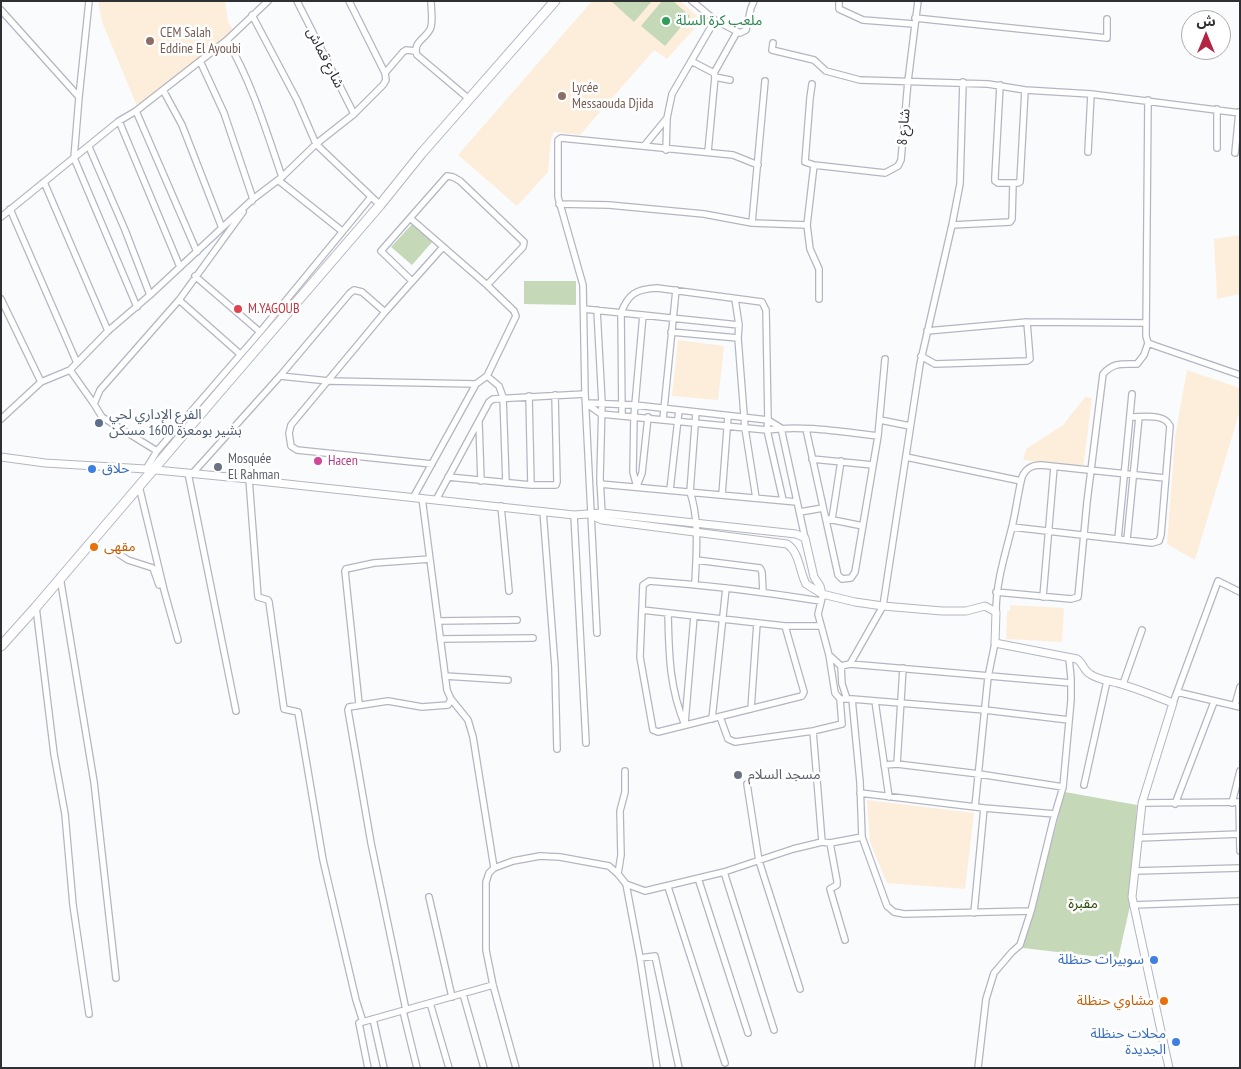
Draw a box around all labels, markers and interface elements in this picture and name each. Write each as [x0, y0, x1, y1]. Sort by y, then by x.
north arrow [1181, 10, 1231, 60]
text: ش [1196, 12, 1216, 30]
place label: ملعب كرة السلة [676, 13, 762, 29]
marker: ملعب كرة السلة [660, 15, 672, 27]
place label: CEM Salah Eddine El Ayoubi [160, 25, 241, 58]
street label: شارع قماش [303, 25, 347, 91]
marker: CEM Salah Eddine El Ayoubi [144, 35, 156, 47]
place label: Lycée Messaouda Djida [572, 80, 654, 112]
marker: Lycée Messaouda Djida [556, 90, 568, 102]
street label: شارع 8 [894, 108, 914, 146]
place label: M.YAGOUB [248, 301, 300, 317]
marker: M.YAGOUB [232, 303, 244, 315]
place label: الفرع الإداري لحي بشير بومعزة 1600 مسكن [109, 407, 242, 440]
marker: الفرع الإداري لحي بشير بومعزة 1600 مسكن [93, 417, 105, 429]
place label: Mosquée El Rahman [228, 451, 280, 484]
place label: Hacen [328, 453, 358, 469]
marker: Hacen [312, 455, 324, 467]
place label: حلاق [102, 461, 129, 477]
marker: Mosquée El Rahman [212, 461, 224, 473]
marker: حلاق [86, 463, 98, 475]
place label: مقهى [104, 539, 136, 555]
marker: مقهى [88, 541, 100, 553]
place label: مسجد السلام [748, 767, 821, 783]
marker: مسجد السلام [732, 769, 744, 781]
park label: مقبرة [1068, 896, 1098, 912]
place label: سوبيرات حنظلة [1058, 952, 1144, 968]
marker: سوبيرات حنظلة [1148, 954, 1160, 966]
place label: مشاوي حنظلة [1077, 993, 1154, 1009]
marker: مشاوي حنظلة [1158, 995, 1170, 1007]
place label: محلات حنظلة الجديدة [1090, 1026, 1166, 1058]
marker: محلات حنظلة الجديدة [1170, 1036, 1182, 1048]

